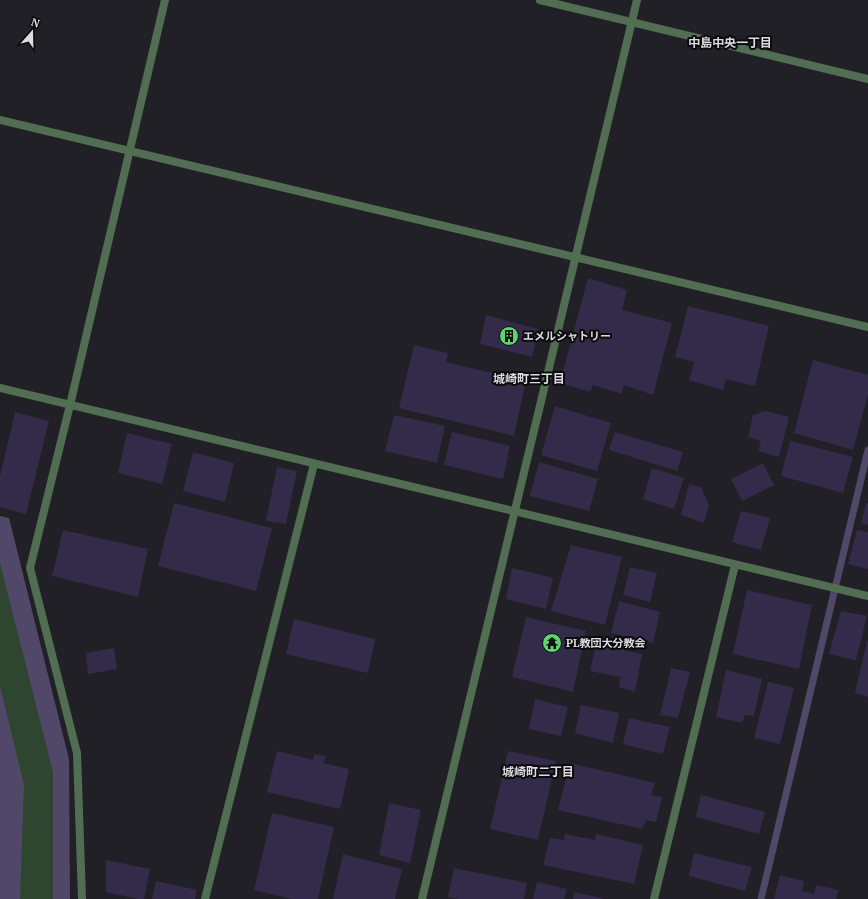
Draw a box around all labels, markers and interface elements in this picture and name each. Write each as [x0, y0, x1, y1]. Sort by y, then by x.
north arrow [12, 12, 52, 52]
text: N [29, 15, 42, 31]
district label: 中島中央一丁目 [688, 35, 772, 50]
building icon: エメルシャトリー [498, 325, 520, 347]
place label: エメルシャトリー [523, 329, 611, 343]
district label: 城崎町三丁目 [493, 371, 565, 386]
temple icon: PL教団大分教会 [541, 632, 563, 654]
place label: PL教団大分教会 [566, 636, 645, 650]
district label: 城崎町二丁目 [502, 764, 574, 779]

